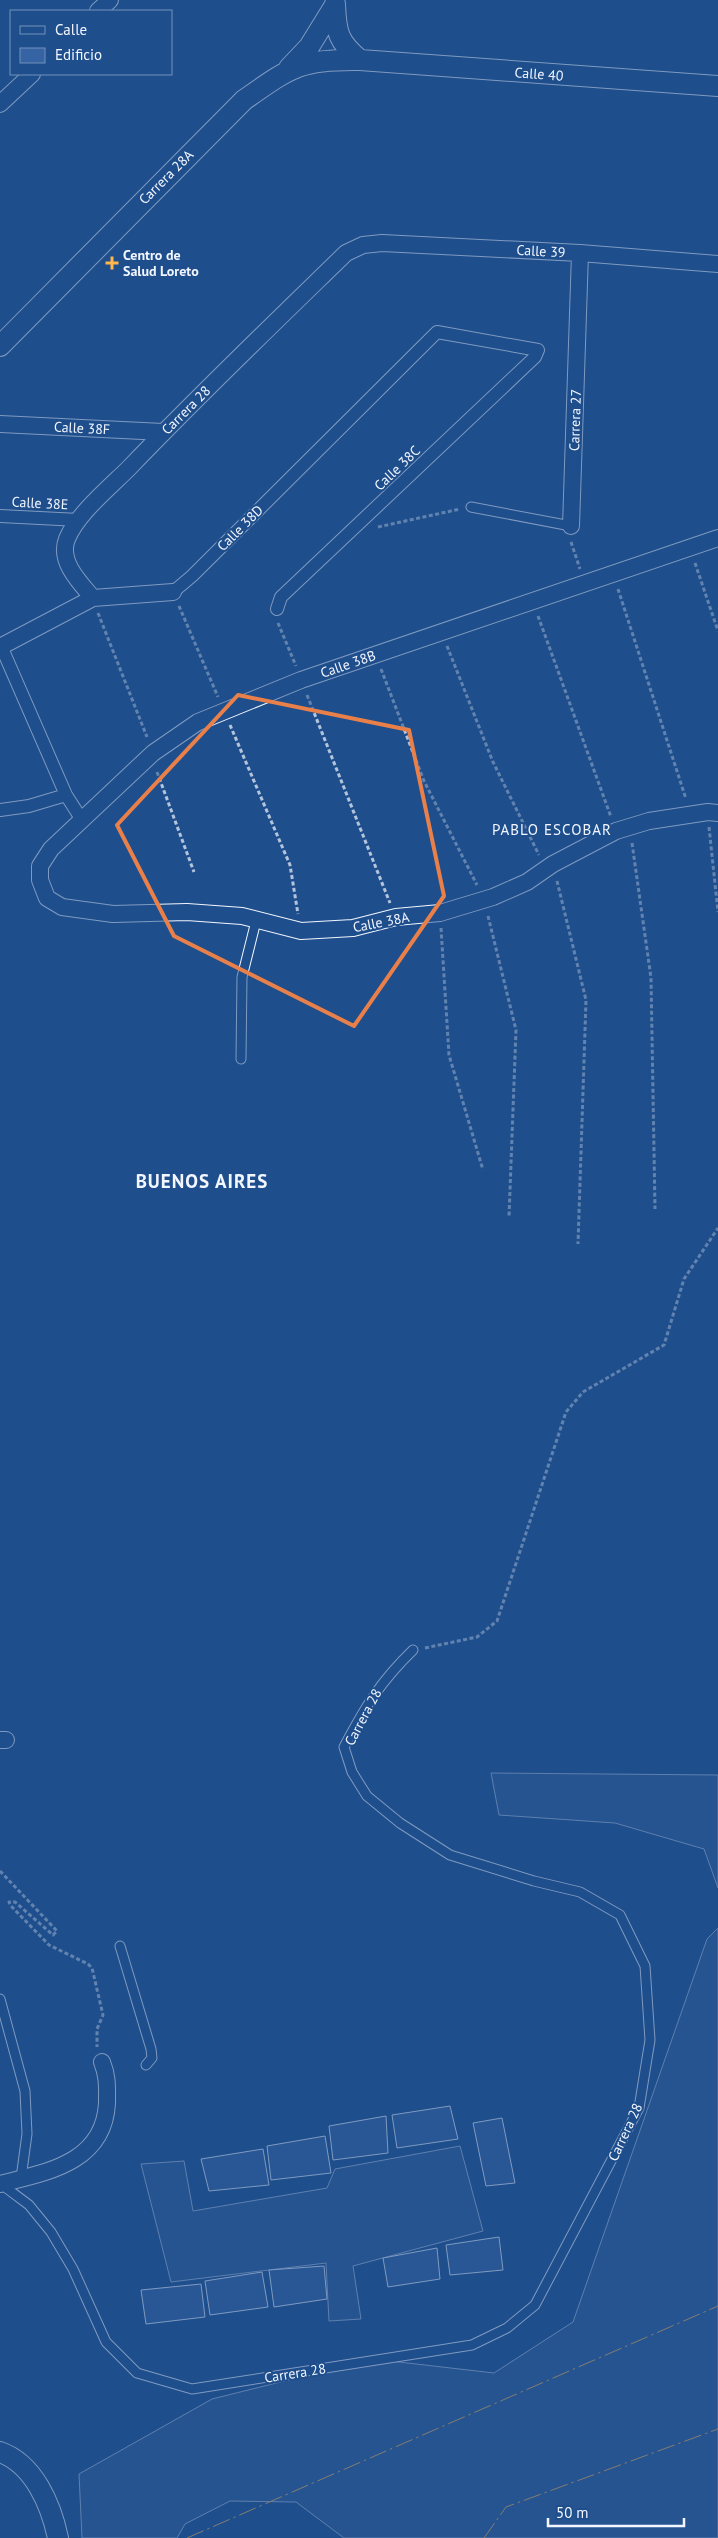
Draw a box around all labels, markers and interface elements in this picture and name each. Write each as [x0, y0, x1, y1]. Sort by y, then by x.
legend [10, 10, 172, 75]
text: Calle [55, 20, 87, 39]
text: Edificio [55, 45, 102, 64]
street label: Calle 40 [514, 63, 564, 85]
street label: Carrera 28A [135, 145, 198, 208]
street label: Calle 39 [516, 241, 566, 261]
place label: Centro de Salud Loreto [123, 246, 199, 280]
marker: Centro de Salud Loreto [105, 256, 119, 270]
street label: Carrera 28 [158, 382, 214, 438]
street label: Carrera 27 [565, 389, 585, 451]
street label: Calle 38F [53, 418, 111, 438]
street label: Calle 38C [370, 442, 424, 494]
street label: Calle 38E [11, 493, 69, 513]
street label: Calle 38D [213, 501, 267, 555]
street label: Calle 38B [318, 646, 378, 682]
district label: PABLO ESCOBAR [492, 820, 612, 839]
street label: Calle 38A [351, 908, 412, 936]
district label: BUENOS AIRES [136, 1169, 268, 1193]
street label: Carrera 28 [340, 1685, 386, 1749]
street label: Carrera 28 [604, 2100, 646, 2164]
street label: Carrera 28 [263, 2359, 327, 2387]
scale bar [548, 2496, 684, 2528]
text: 50 m [556, 2503, 589, 2522]

